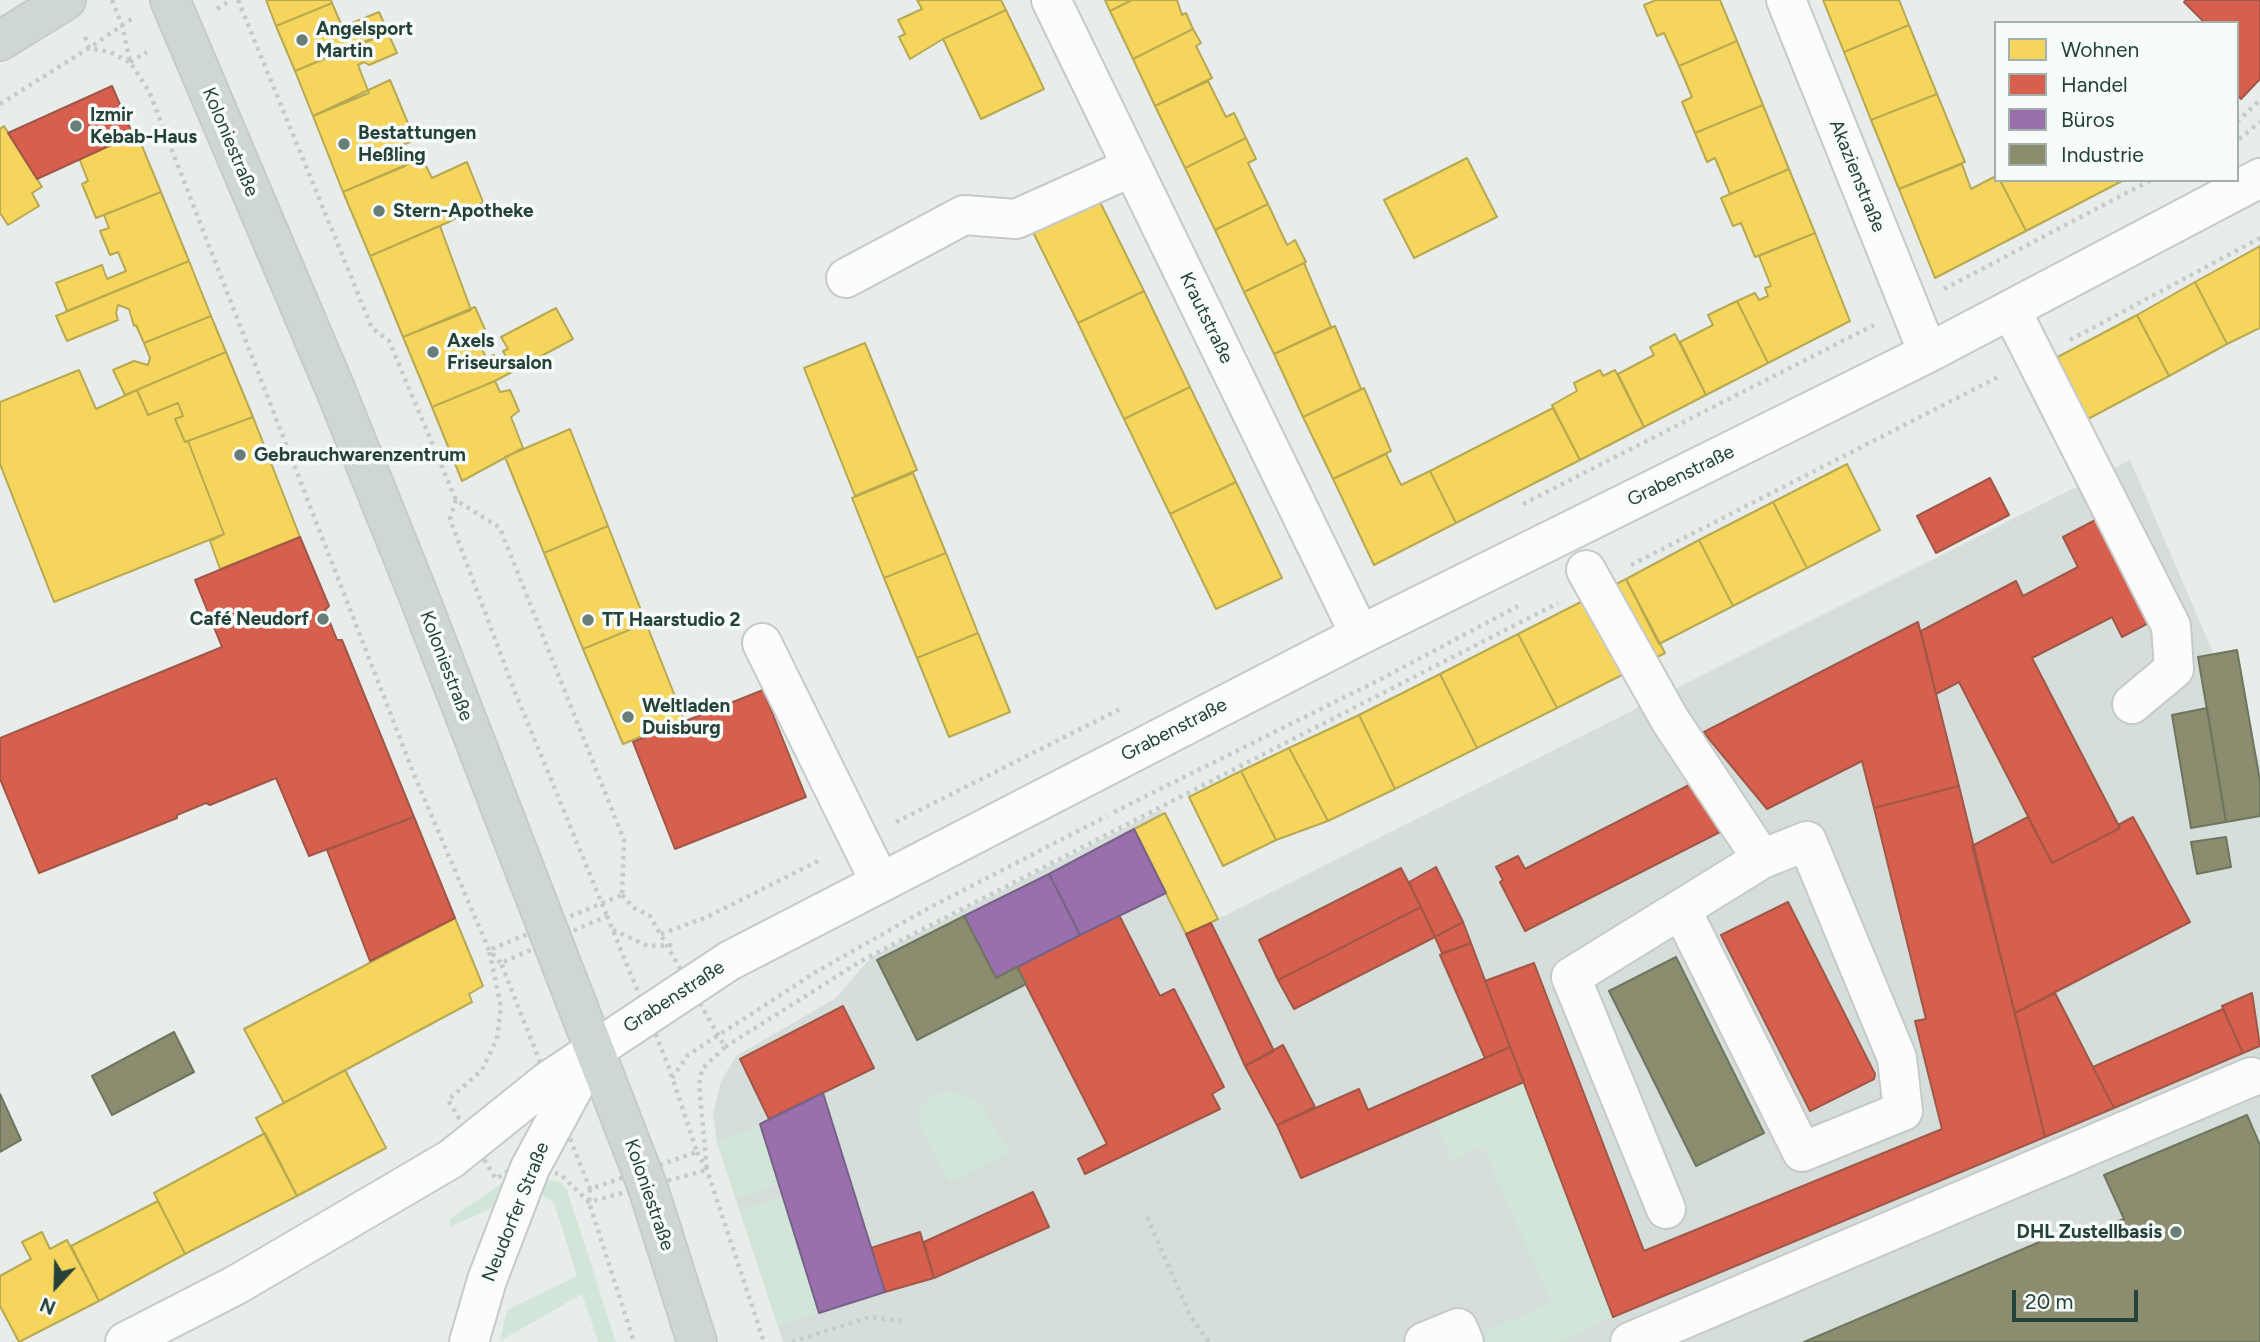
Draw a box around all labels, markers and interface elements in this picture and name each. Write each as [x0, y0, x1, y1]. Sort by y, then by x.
place label: Angelsport Martin [316, 18, 413, 62]
legend [1994, 21, 2239, 182]
marker: Angelsport Martin [294, 32, 310, 48]
text: Wohnen [2061, 37, 2139, 62]
text: Handel [2061, 72, 2128, 97]
street label: Koloniestraße [197, 84, 263, 200]
place label: Izmir Kebab-Haus [90, 104, 197, 148]
text: Büros [2061, 107, 2115, 132]
street label: Akazienstraße [1824, 116, 1890, 236]
marker: Izmir Kebab-Haus [68, 118, 84, 134]
place label: Bestattungen Heßling [358, 122, 476, 166]
marker: Bestattungen Heßling [336, 136, 352, 152]
text: Industrie [2061, 142, 2144, 167]
place label: Stern-Apotheke [393, 200, 534, 222]
marker: Stern-Apotheke [371, 203, 387, 219]
street label: Krautstraße [1174, 269, 1238, 367]
place label: Axels Friseursalon [447, 330, 552, 374]
marker: Axels Friseursalon [425, 344, 441, 360]
street label: Grabenstraße [1624, 440, 1738, 512]
place label: Gebrauchwarenzentrum [254, 444, 466, 466]
marker: Gebrauchwarenzentrum [232, 447, 248, 463]
place label: Café Neudorf [190, 608, 309, 630]
street label: Koloniestraße [415, 608, 477, 724]
place label: TT Haarstudio 2 [602, 609, 741, 631]
marker: Café Neudorf [315, 611, 331, 627]
marker: TT Haarstudio 2 [580, 612, 596, 628]
street label: Grabenstraße [1117, 694, 1231, 766]
place label: Weltladen Duisburg [642, 695, 730, 739]
marker: Weltladen Duisburg [620, 709, 636, 725]
street label: Grabenstraße [619, 956, 729, 1038]
street label: Koloniestraße [619, 1136, 679, 1254]
street label: Neudorfer Straße [478, 1139, 554, 1285]
place label: DHL Zustellbasis [2017, 1221, 2162, 1243]
marker: DHL Zustellbasis [2168, 1224, 2184, 1240]
north arrow [21, 1251, 91, 1321]
scale bar [2015, 1276, 2141, 1320]
text: 20 m [2025, 1289, 2073, 1314]
text: N [37, 1293, 59, 1319]

